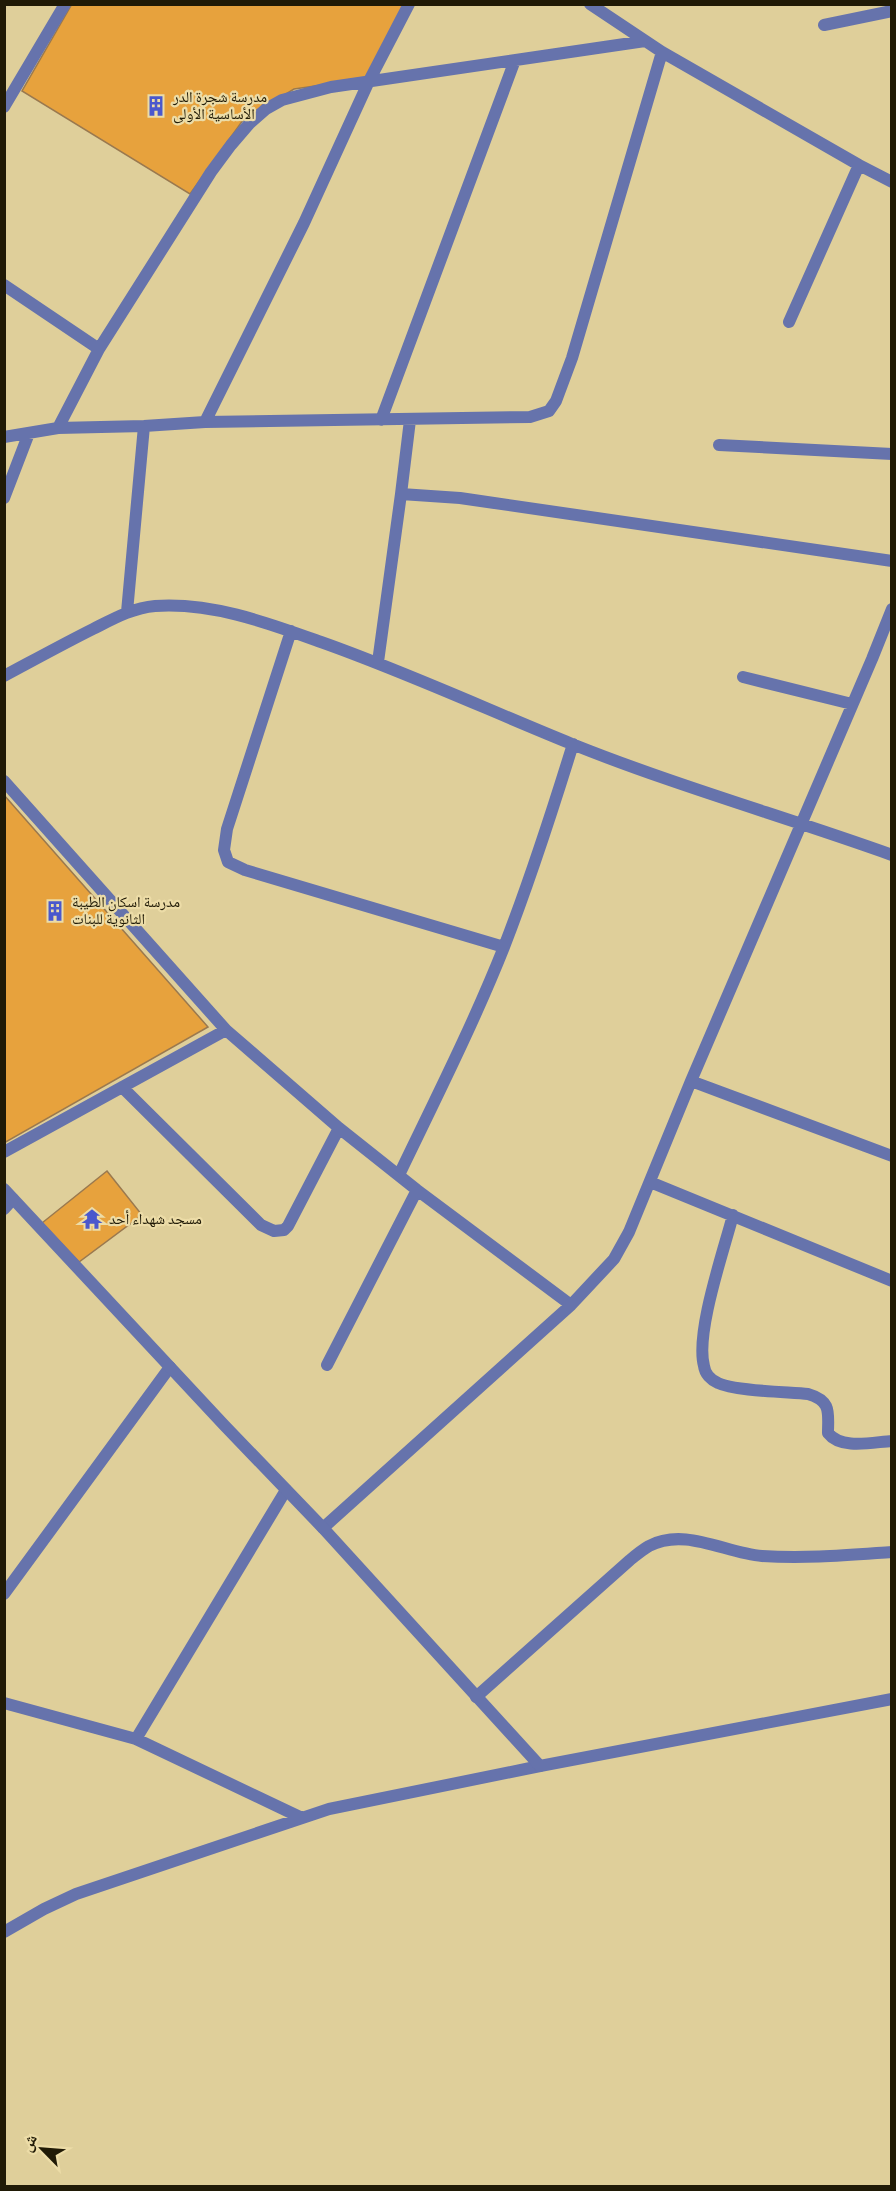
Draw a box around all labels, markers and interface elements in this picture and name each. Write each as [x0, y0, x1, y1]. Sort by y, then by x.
place label: مدرسة شجرة الدر الأساسية الأولى [172, 87, 267, 125]
building icon: مدرسة شجرة الدر الأساسية الأولى [144, 94, 168, 118]
place label: مدرسة اسكان الطيبة الثانوية للبنات [72, 892, 180, 930]
building icon: مدرسة اسكان الطيبة الثانوية للبنات [43, 899, 67, 923]
temple icon: مسجد شهداء أحد [80, 1207, 104, 1231]
place label: مسجد شهداء أحد [109, 1209, 202, 1230]
north arrow [12, 2119, 72, 2179]
text: ش [16, 2131, 43, 2155]

